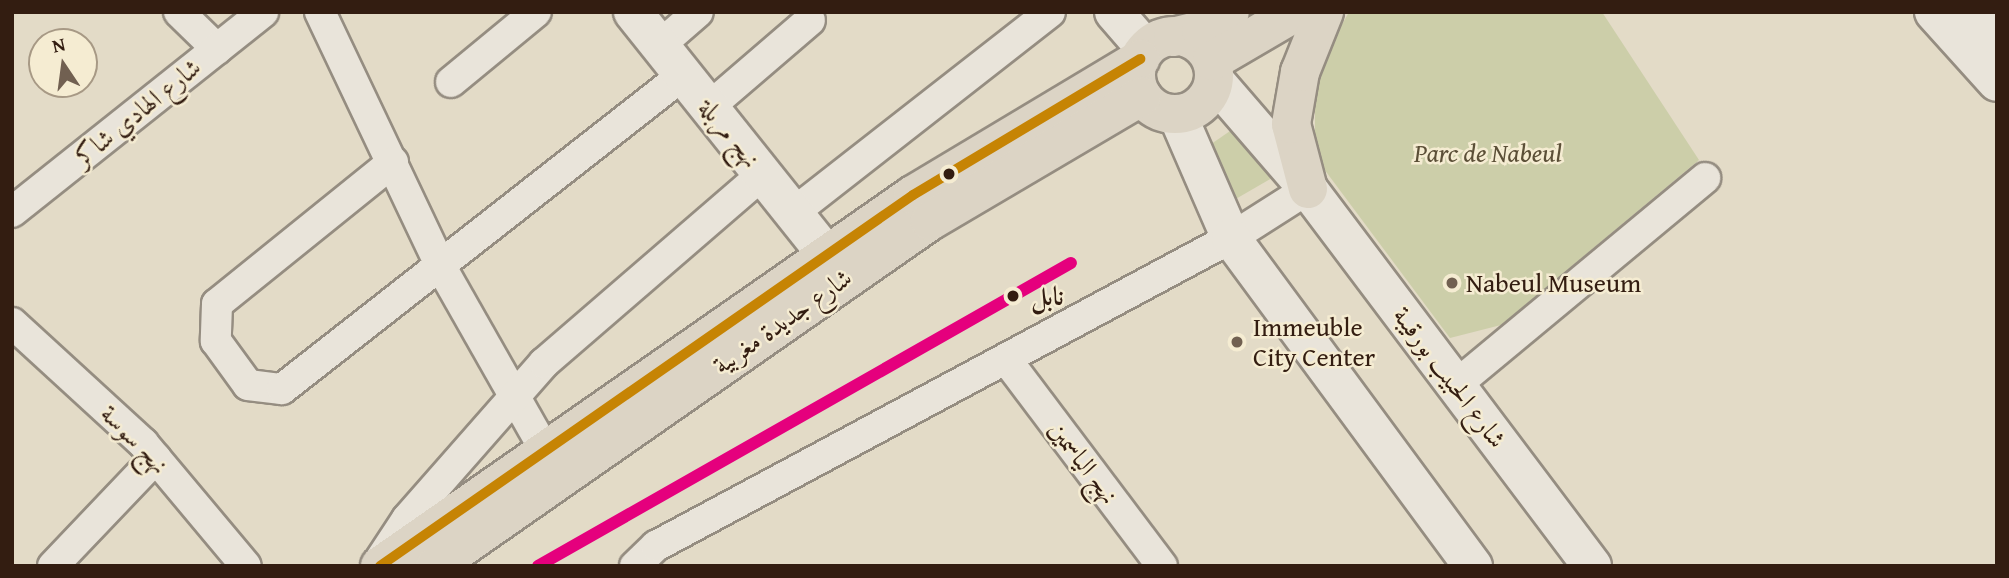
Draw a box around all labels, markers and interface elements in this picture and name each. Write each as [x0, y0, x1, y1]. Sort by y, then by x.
north arrow [28, 28, 98, 98]
text: N [49, 29, 68, 60]
street label: شارع الهادي شاكر [67, 51, 207, 173]
street label: نهج مربلة [693, 92, 767, 174]
park label: Parc de Nabeul [1414, 137, 1562, 169]
unlabelled marker [942, 167, 956, 181]
street label: شارع جديدة مغربية [707, 262, 857, 380]
place label: Nabeul Museum [1466, 267, 1641, 299]
marker: Nabeul Museum [1444, 275, 1460, 291]
place label: نابل [1031, 280, 1064, 312]
marker: نابل [1001, 284, 1025, 308]
street label: شارع الحبيب بورقيبة [1387, 300, 1513, 454]
place label: Immeuble City Center [1253, 311, 1375, 372]
marker: Immeuble City Center [1227, 332, 1247, 352]
street label: نهج سوسة [94, 398, 176, 480]
street label: نهج الياسمين [1042, 414, 1126, 510]

